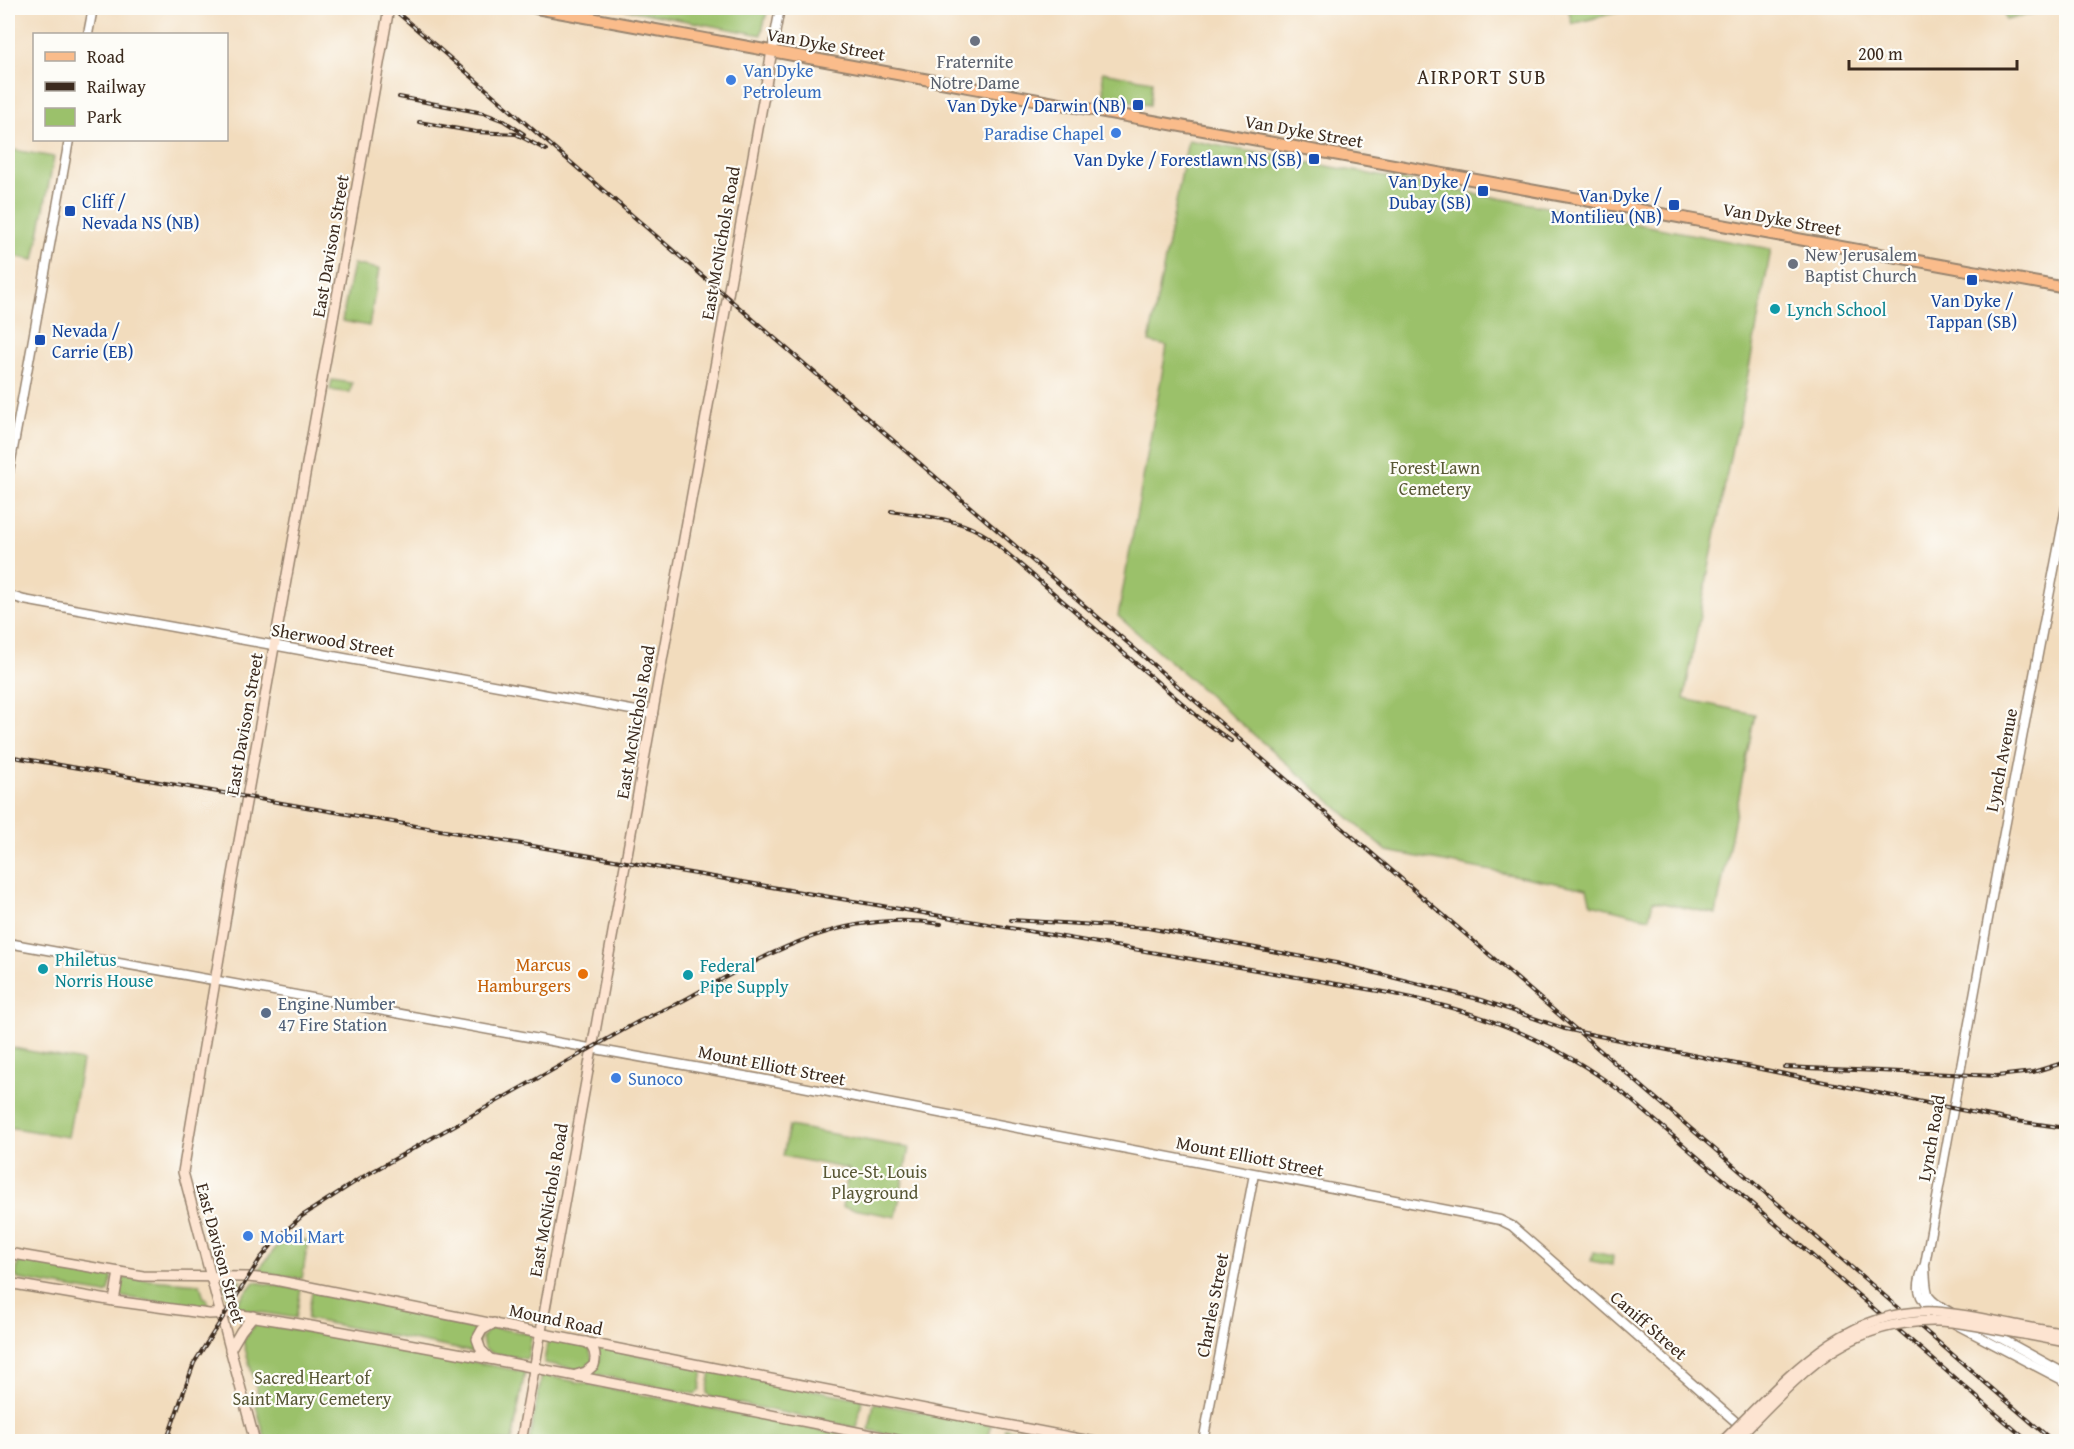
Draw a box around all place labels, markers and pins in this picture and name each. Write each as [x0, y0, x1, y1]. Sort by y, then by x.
marker: Fraternite Notre Dame [968, 34, 982, 48]
place label: Fraternite Notre Dame [930, 48, 1020, 96]
place label: Van Dyke Petroleum [743, 57, 822, 105]
marker: Van Dyke Petroleum [724, 73, 738, 87]
place label: Van Dyke / Darwin (NB) [947, 92, 1126, 119]
marker: Van Dyke / Darwin (NB) [1131, 98, 1145, 112]
place label: Paradise Chapel [984, 120, 1104, 147]
marker: Paradise Chapel [1109, 126, 1123, 140]
place label: Van Dyke / Forestlawn NS (SB) [1074, 146, 1302, 173]
marker: Van Dyke / Forestlawn NS (SB) [1307, 152, 1321, 166]
place label: Van Dyke / Dubay (SB) [1388, 168, 1472, 216]
place label: Van Dyke / Montilieu (NB) [1551, 182, 1663, 230]
marker: Van Dyke / Dubay (SB) [1476, 184, 1490, 198]
place label: Cliff / Nevada NS (NB) [82, 188, 199, 236]
marker: Van Dyke / Montilieu (NB) [1667, 198, 1681, 212]
marker: Cliff / Nevada NS (NB) [63, 204, 77, 218]
place label: New Jerusalem Baptist Church [1805, 241, 1917, 289]
marker: New Jerusalem Baptist Church [1786, 257, 1800, 271]
marker: Van Dyke / Tappan (SB) [1965, 273, 1979, 287]
place label: Van Dyke / Tappan (SB) [1927, 287, 2017, 335]
place label: Lynch School [1787, 296, 1887, 323]
marker: Lynch School [1768, 302, 1782, 316]
place label: Nevada / Carrie (EB) [52, 317, 133, 365]
marker: Nevada / Carrie (EB) [33, 333, 47, 347]
place label: Philetus Norris House [55, 946, 153, 994]
place label: Marcus Hamburgers [477, 951, 571, 999]
place label: Federal Pipe Supply [700, 952, 789, 1000]
marker: Philetus Norris House [36, 962, 50, 976]
marker: Marcus Hamburgers [576, 967, 590, 981]
marker: Federal Pipe Supply [681, 968, 695, 982]
place label: Engine Number 47 Fire Station [278, 990, 396, 1038]
marker: Engine Number 47 Fire Station [259, 1006, 273, 1020]
place label: Sunoco [628, 1065, 683, 1092]
marker: Sunoco [609, 1071, 623, 1085]
place label: Mobil Mart [260, 1223, 345, 1250]
marker: Mobil Mart [241, 1229, 255, 1243]

